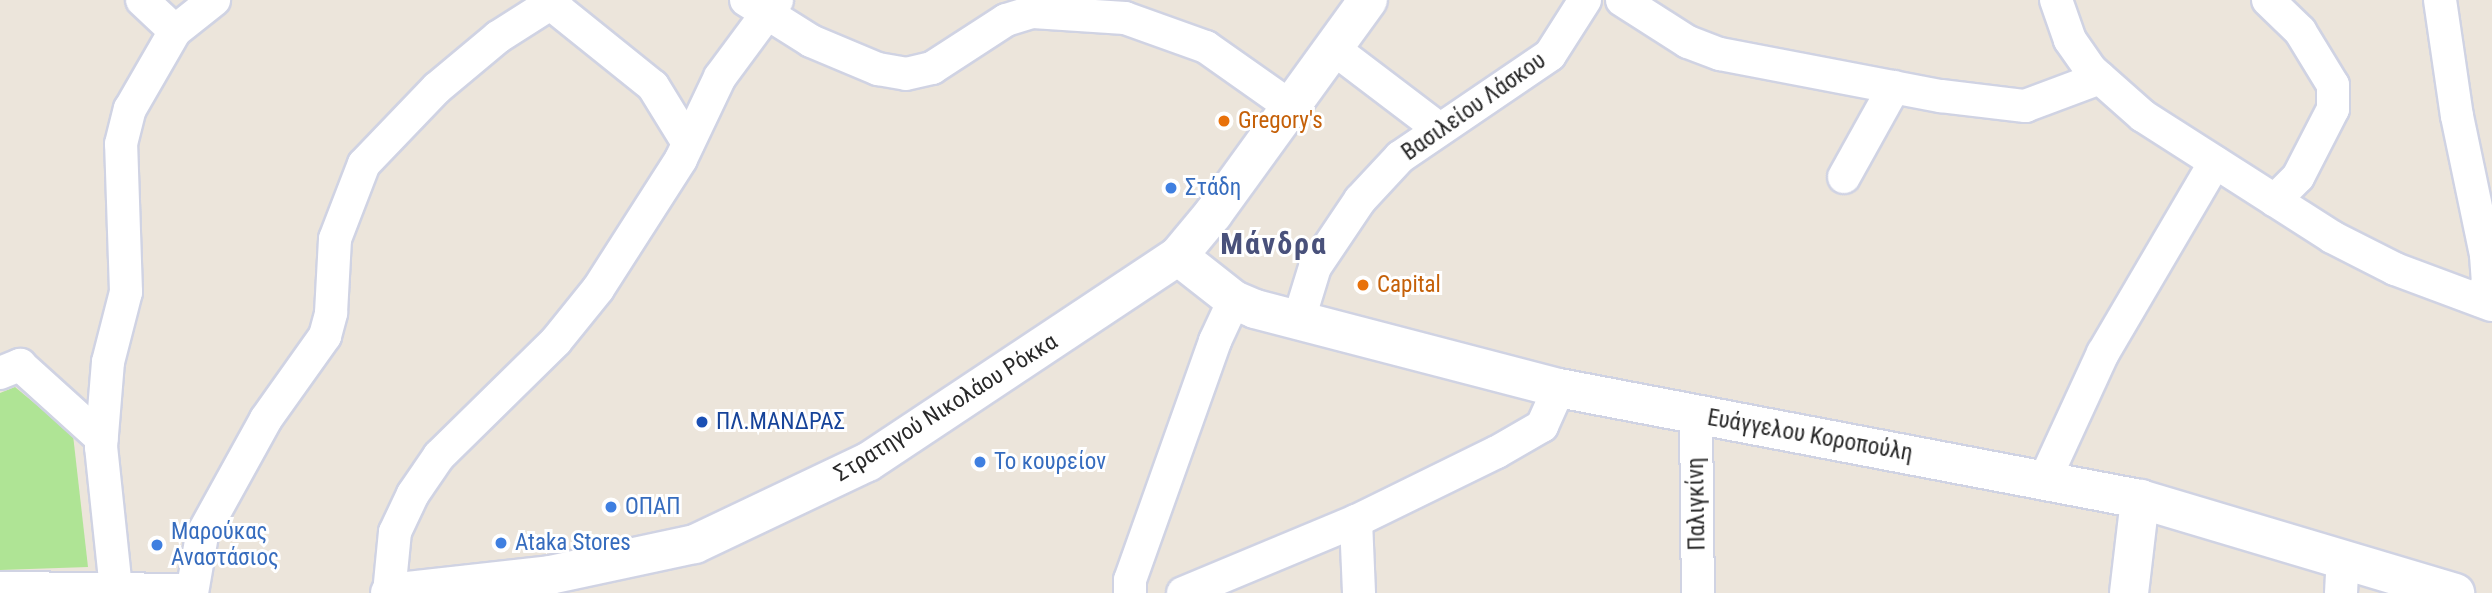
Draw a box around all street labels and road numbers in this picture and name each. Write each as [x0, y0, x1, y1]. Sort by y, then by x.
street label: Βασιλείου Λάσκου [1397, 47, 1551, 167]
street label: Στρατηγού Νικολάου Ρόκκα [829, 328, 1063, 488]
street label: Ευάγγελου Κοροπούλη [1705, 404, 1915, 468]
street label: Παλιγκίνη [1682, 457, 1712, 551]

